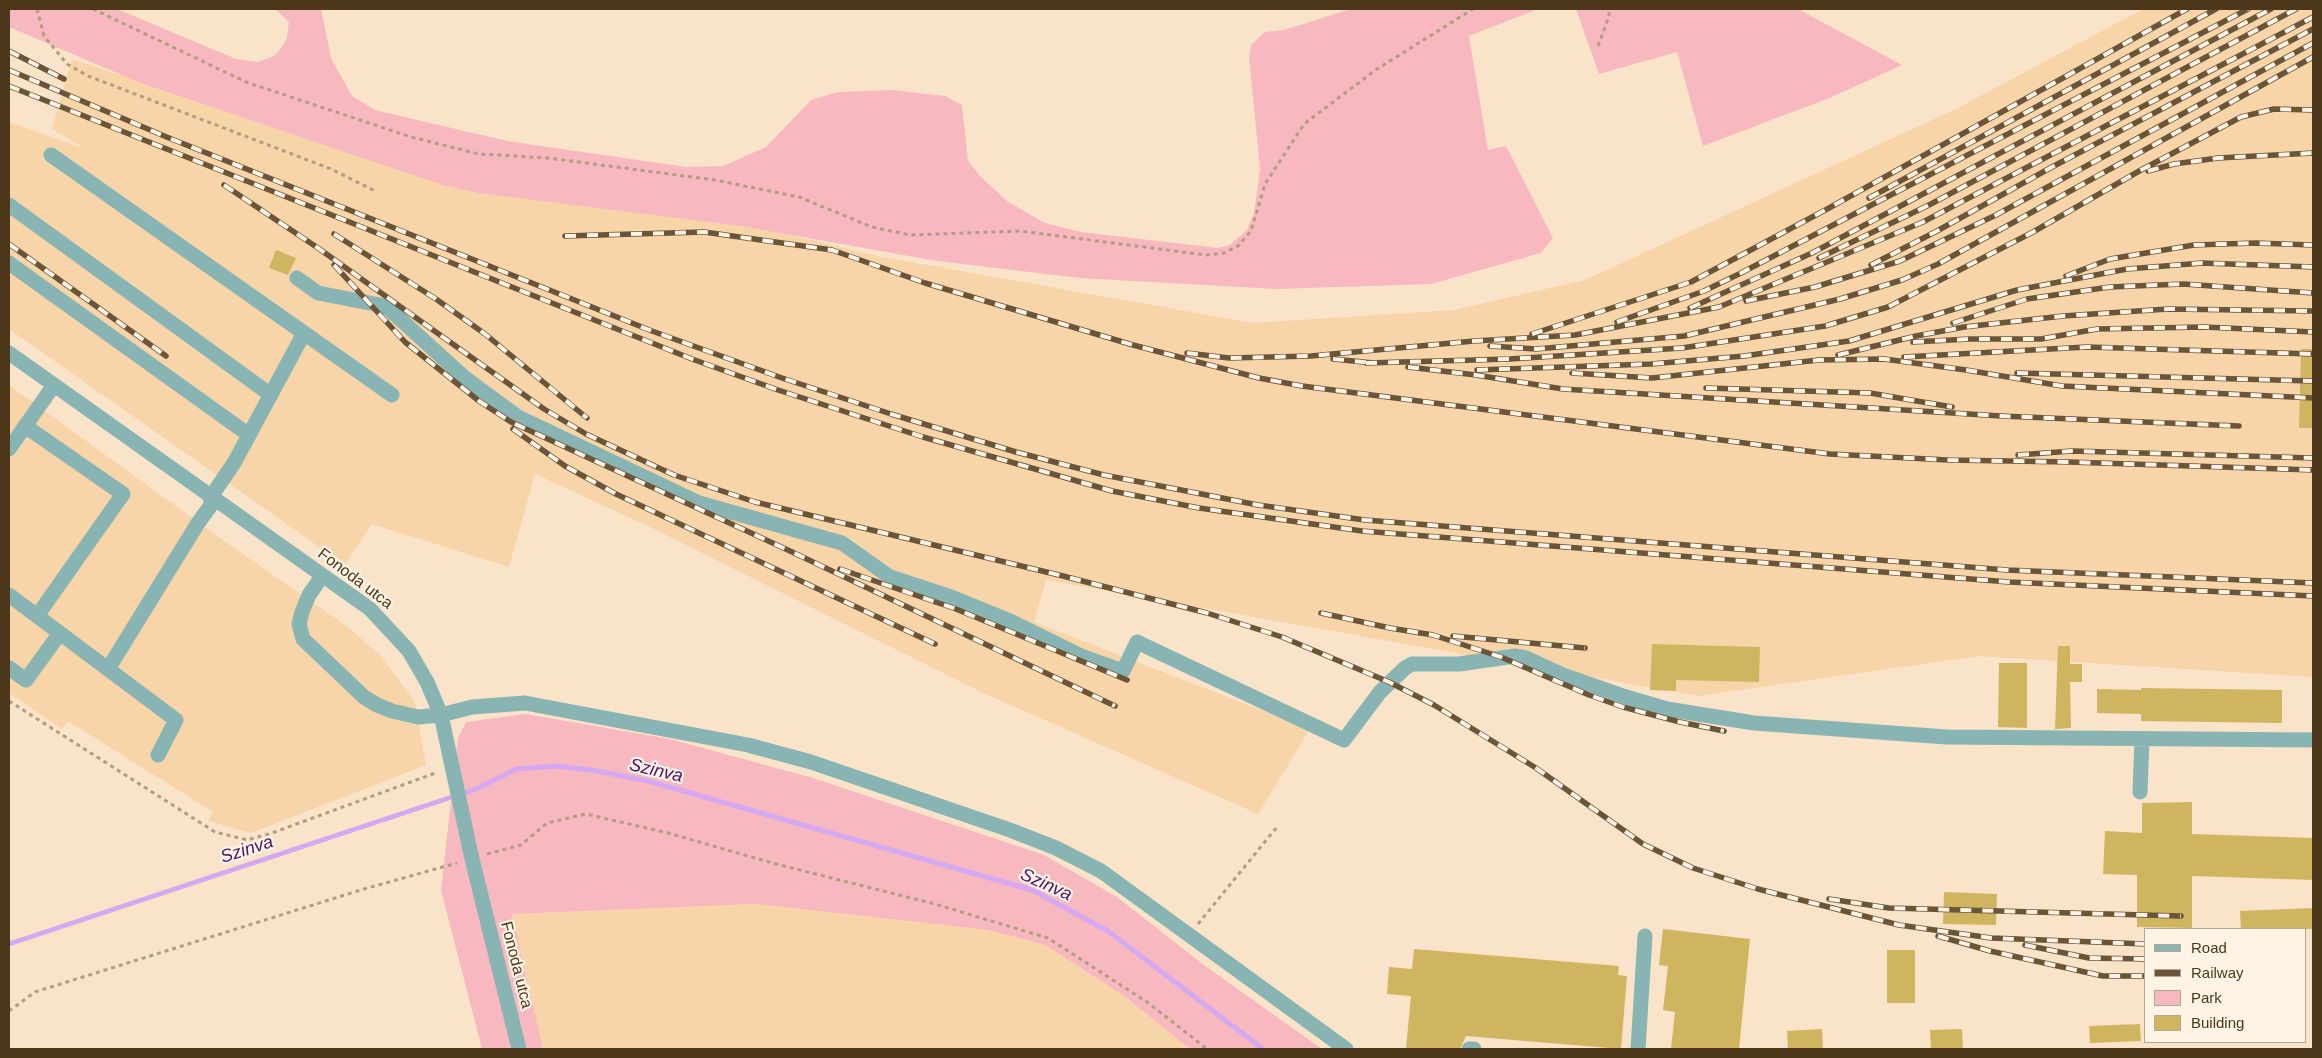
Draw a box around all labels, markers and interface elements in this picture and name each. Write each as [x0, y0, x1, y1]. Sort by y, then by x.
street label: Fonoda utca [314, 545, 396, 613]
water label: Szinva [627, 754, 685, 788]
water label: Szinva [218, 831, 276, 869]
water label: Szinva [1017, 864, 1075, 906]
street label: Fonoda utca [496, 920, 536, 1010]
legend [2144, 928, 2307, 1043]
text: Road [2191, 939, 2227, 956]
text: Railway [2191, 964, 2244, 981]
text: Park [2191, 989, 2222, 1006]
text: Building [2191, 1014, 2244, 1031]

